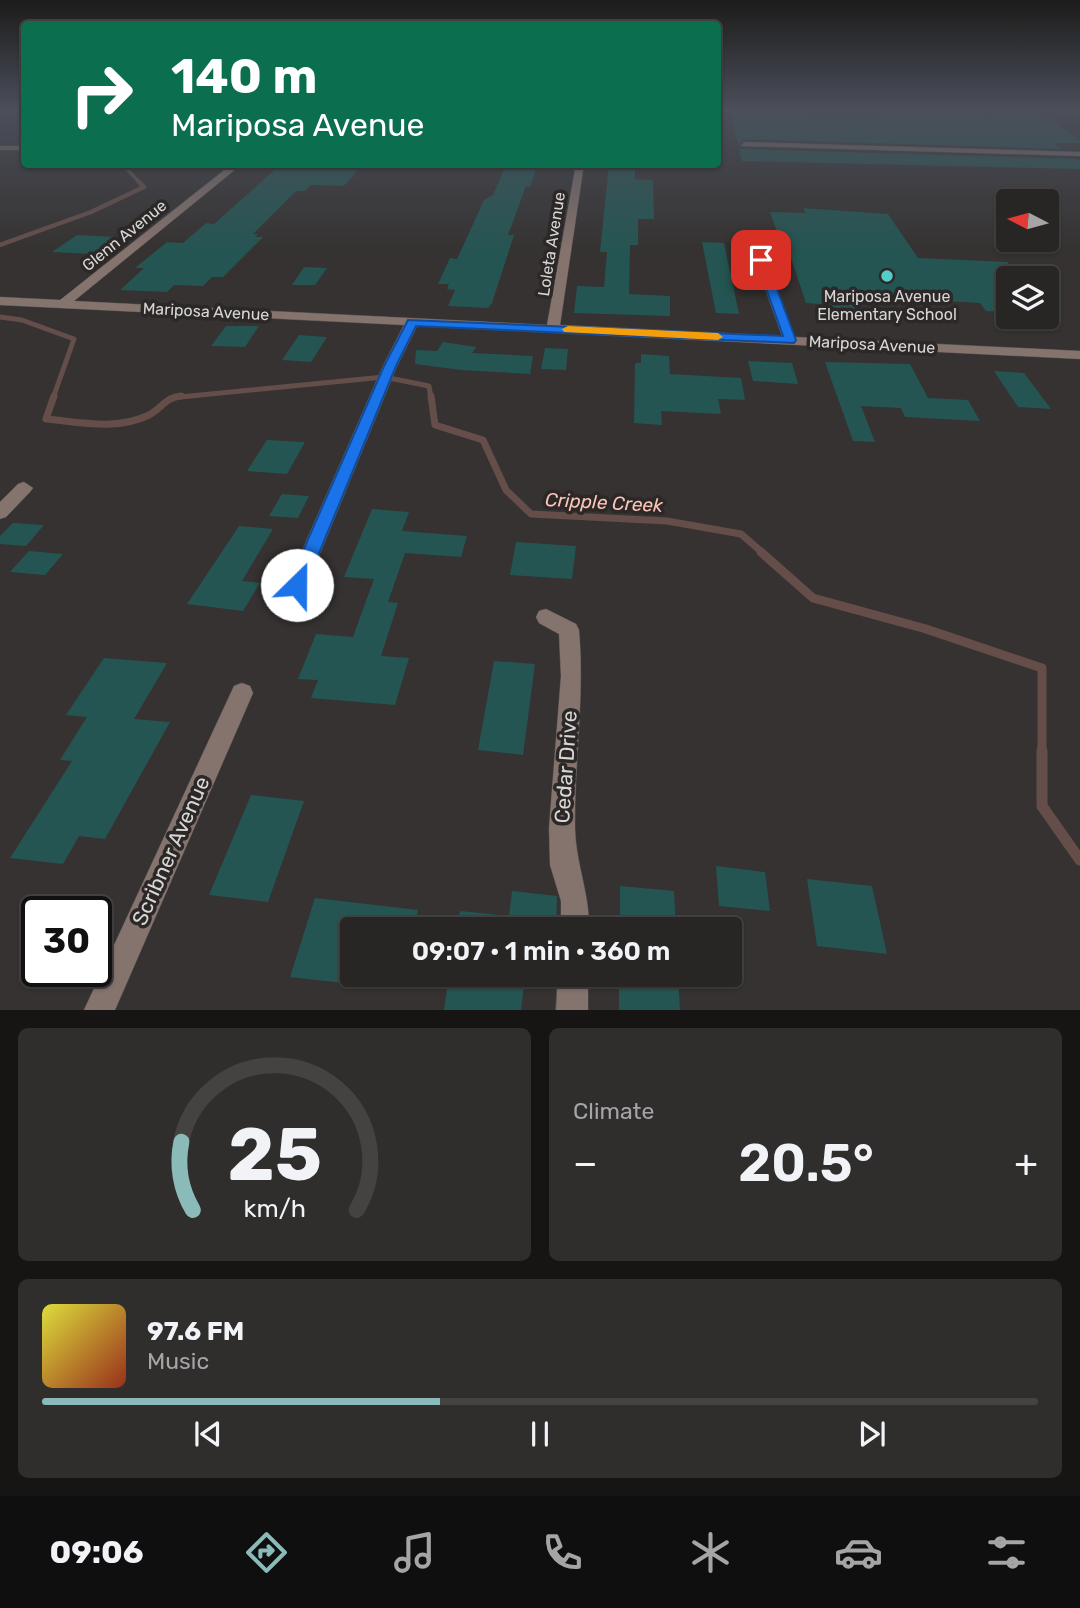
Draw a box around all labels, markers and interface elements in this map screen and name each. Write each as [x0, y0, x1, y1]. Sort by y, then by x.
text: 140 m [171, 47, 317, 105]
icon: right [56, 49, 147, 140]
text: Mariposa Avenue [171, 106, 424, 144]
north arrow [996, 189, 1059, 252]
map controls [996, 189, 1059, 329]
street label: Loleta Avenue [534, 190, 569, 298]
street label: Glenn Avenue [78, 196, 170, 275]
pin [731, 230, 791, 290]
icon: arrive [742, 241, 780, 279]
button: layers [996, 266, 1059, 329]
marker: Mariposa Avenue Elementary School [879, 268, 895, 284]
place label: Mariposa Avenue Elementary School [817, 287, 957, 324]
street label: Mariposa Avenue [142, 299, 270, 324]
street label: Mariposa Avenue [808, 332, 936, 357]
water label: Cripple Creek [545, 488, 664, 517]
position arrow [260, 548, 334, 622]
street label: Cedar Drive [549, 710, 582, 824]
street label: Scribner Avenue [127, 772, 215, 929]
speed limit sign: 30 [21, 896, 112, 987]
text: 09:07 · 1 min · 360 m [412, 936, 670, 967]
text: Climate [573, 1097, 654, 1125]
text: 25 [227, 1113, 322, 1199]
text: 20.5° [738, 1132, 874, 1194]
text: − [573, 1140, 598, 1186]
text: + [1014, 1140, 1038, 1186]
text: km/h [243, 1194, 306, 1223]
text: 97.6 FM [147, 1316, 244, 1347]
text: Music [147, 1347, 209, 1375]
icon: previous [189, 1415, 227, 1453]
icon: pause [521, 1415, 559, 1453]
icon: next [853, 1415, 891, 1453]
icon: directions [242, 1528, 291, 1577]
icon: music [390, 1528, 439, 1577]
icon: phone [538, 1528, 587, 1577]
icon: climate [686, 1528, 735, 1577]
icon: car [834, 1528, 883, 1577]
icon: filters [982, 1528, 1031, 1577]
text: 09:06 [49, 1533, 144, 1571]

